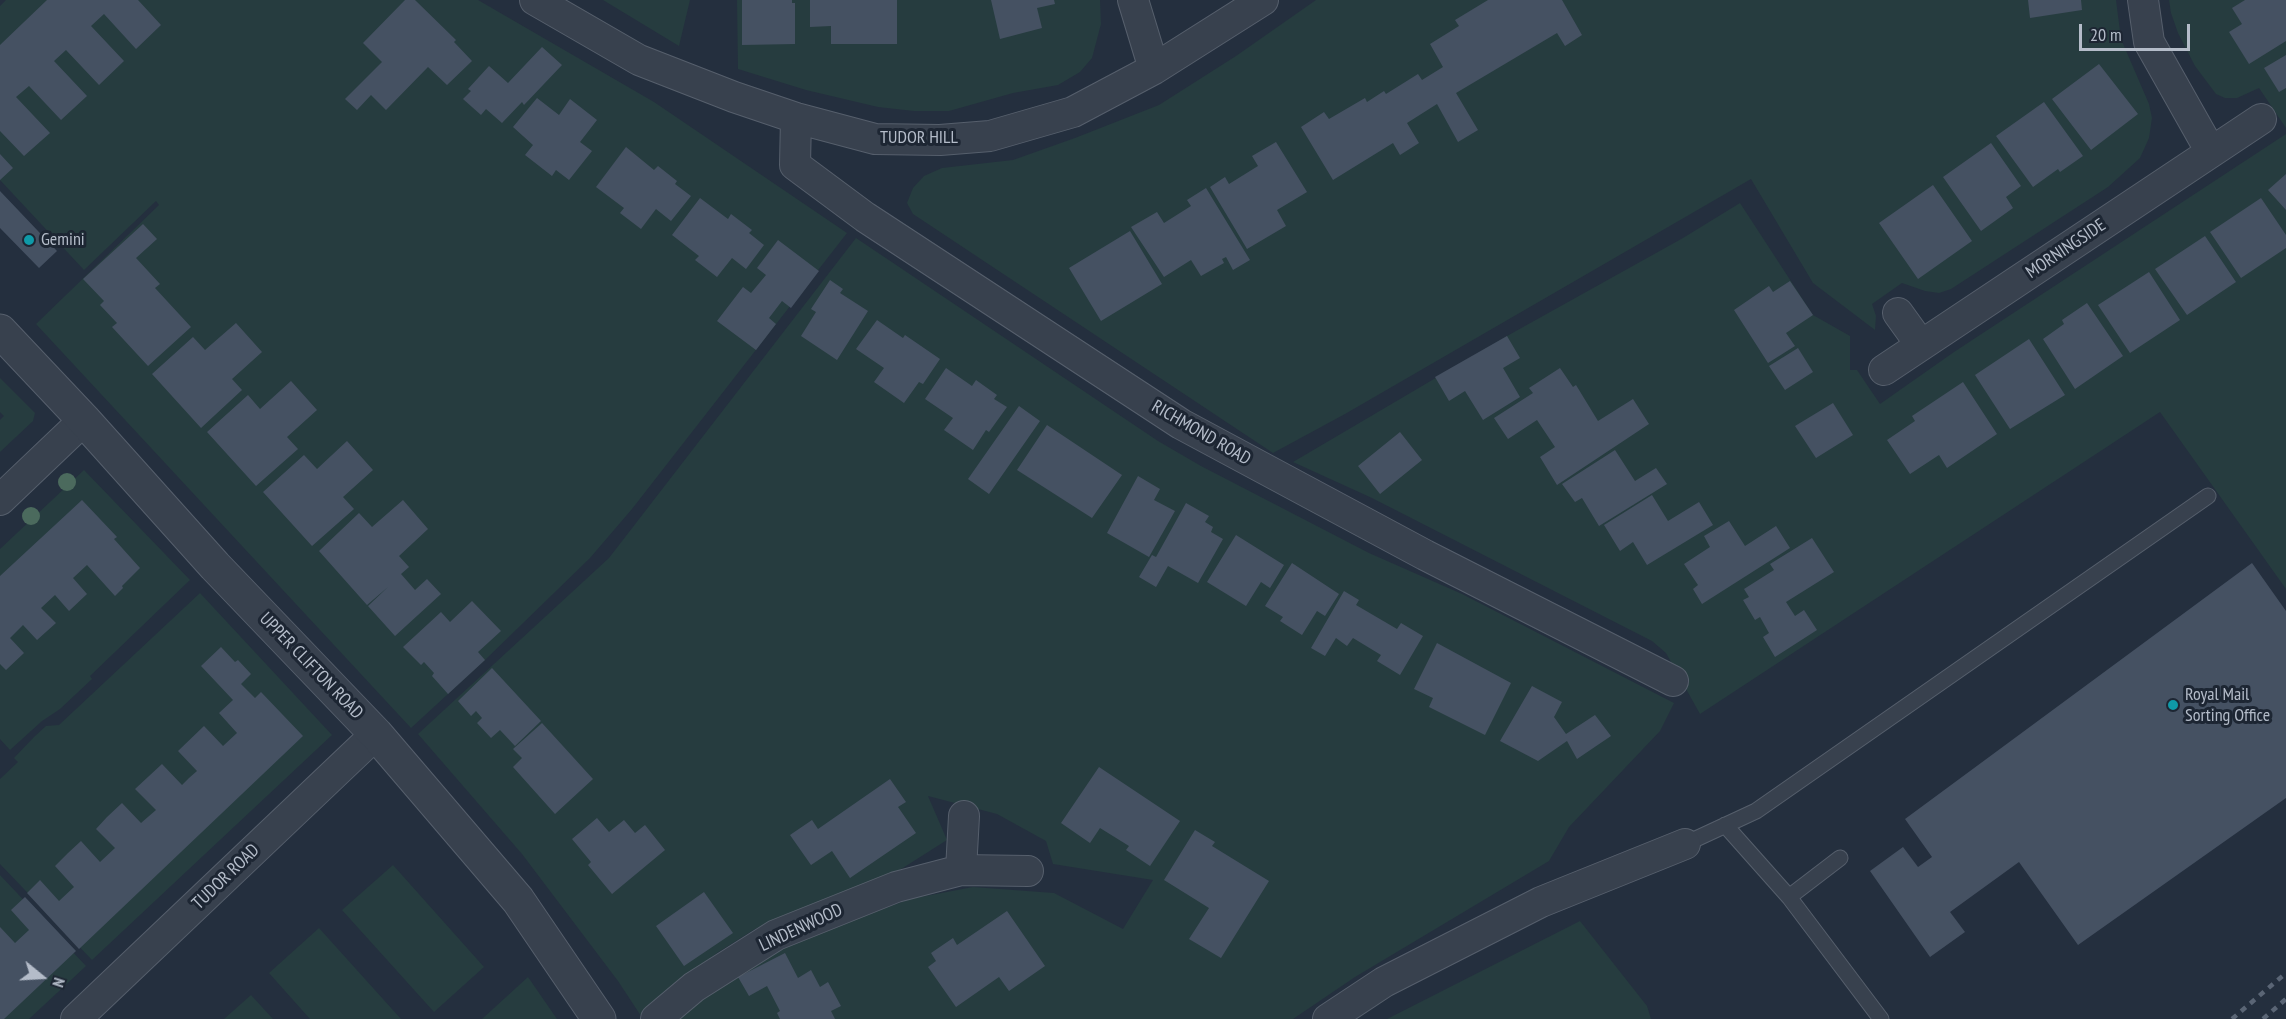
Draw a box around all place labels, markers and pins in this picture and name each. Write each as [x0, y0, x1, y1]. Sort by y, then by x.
place label: Gemini [41, 229, 85, 251]
marker: Gemini [22, 233, 36, 247]
place label: Royal Mail Sorting Office [2185, 684, 2270, 726]
marker: Royal Mail Sorting Office [2166, 698, 2180, 712]

